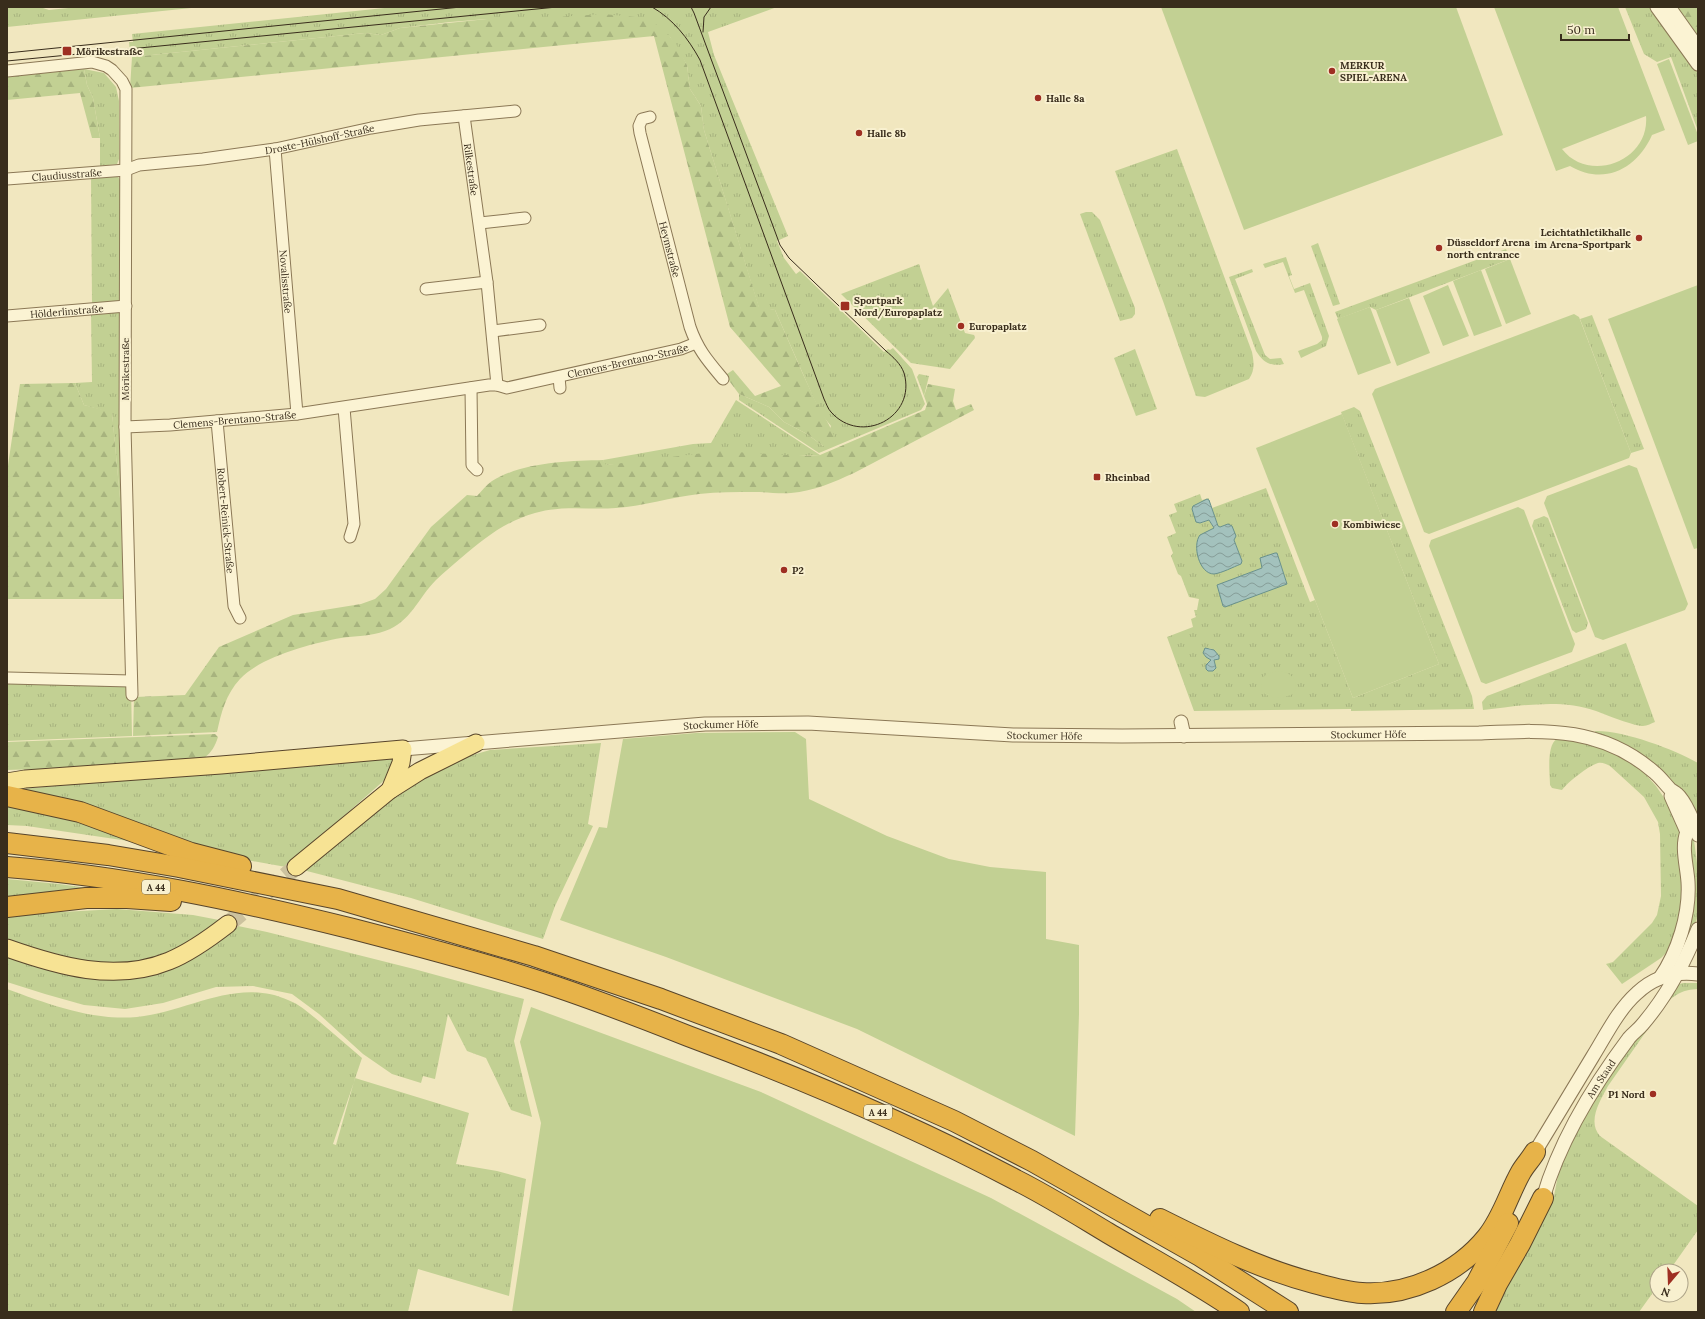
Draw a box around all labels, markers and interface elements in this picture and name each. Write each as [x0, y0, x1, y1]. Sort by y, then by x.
scale bar [1561, 16, 1629, 42]
text: 50 m [1567, 22, 1595, 37]
marker: Mörikestraße [61, 45, 73, 57]
place label: Mörikestraße [76, 45, 143, 58]
place label: MERKUR SPIEL-ARENA [1340, 59, 1407, 84]
marker: MERKUR SPIEL-ARENA [1327, 66, 1337, 76]
place label: Halle 8a [1046, 92, 1085, 105]
marker: Halle 8a [1033, 93, 1043, 103]
street label: Droste-Hülshoff-Straße [264, 121, 376, 157]
place label: Halle 8b [867, 127, 906, 140]
marker: Halle 8b [854, 128, 864, 138]
street label: Rilkestraße [461, 142, 482, 197]
street label: Claudiusstraße [31, 165, 103, 184]
street label: Heymstraße [657, 220, 684, 279]
place label: Leichtathletikhalle im Arena-Sportpark [1535, 226, 1632, 251]
marker: Leichtathletikhalle im Arena-Sportpark [1634, 233, 1644, 243]
place label: Düsseldorf Arena north entrance [1447, 236, 1531, 261]
marker: Düsseldorf Arena north entrance [1434, 243, 1444, 253]
street label: Novalisstraße [277, 249, 295, 314]
place label: Sportpark Nord/Europaplatz [854, 294, 942, 319]
marker: Sportpark Nord/Europaplatz [839, 300, 851, 312]
street label: Hölderlinstraße [30, 301, 105, 321]
place label: Europaplatz [969, 320, 1027, 333]
marker: Europaplatz [956, 321, 966, 331]
street label: Mörikestraße [119, 337, 132, 400]
street label: Clemens-Brentano-Straße [566, 340, 691, 381]
street label: Clemens-Brentano-Straße [173, 408, 297, 431]
street label: Robert-Reinick-Straße [215, 467, 238, 575]
place label: Rheinbad [1105, 471, 1150, 484]
marker: Rheinbad [1092, 472, 1102, 482]
place label: Kombiwiese [1343, 518, 1401, 531]
marker: Kombiwiese [1330, 519, 1340, 529]
place label: P2 [792, 564, 804, 577]
marker: P2 [779, 565, 789, 575]
street label: Stockumer Höfe [683, 717, 759, 732]
street label: Stockumer Höfe [1331, 727, 1407, 741]
street label: Stockumer Höfe [1006, 728, 1083, 742]
road number: A 44 [142, 880, 170, 894]
street label: Am Staad [1583, 1057, 1618, 1101]
place label: P1 Nord [1608, 1088, 1645, 1101]
marker: P1 Nord [1648, 1089, 1658, 1099]
road number: A 44 [864, 1105, 892, 1119]
north arrow [1649, 1263, 1689, 1303]
text: N [1659, 1284, 1672, 1300]

